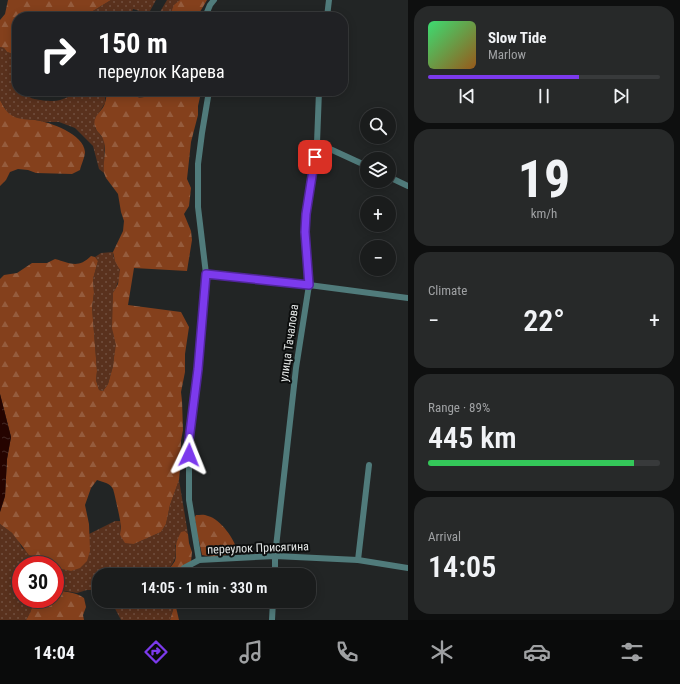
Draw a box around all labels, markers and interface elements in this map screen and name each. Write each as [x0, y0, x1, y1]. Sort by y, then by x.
text: 150 m [98, 27, 168, 60]
icon: right [32, 28, 84, 80]
text: Slow Tide [488, 29, 546, 47]
text: Marlow [488, 47, 526, 62]
text: переулок Карева [98, 61, 225, 82]
icon: previous [456, 85, 478, 107]
icon: pause [533, 85, 555, 107]
icon: next [610, 85, 632, 107]
map controls [360, 108, 396, 276]
button: search [360, 108, 396, 144]
pin [298, 140, 332, 174]
icon: arrive [304, 146, 326, 168]
text: 19 [518, 149, 570, 210]
button: layers [360, 152, 396, 188]
button: + [360, 196, 396, 232]
text: km/h [531, 206, 557, 221]
button: − [360, 240, 396, 276]
text: Climate [428, 283, 467, 298]
street label: улица Тачалова [277, 303, 301, 383]
text: 22° [523, 303, 565, 338]
text: − [428, 308, 439, 333]
text: + [649, 308, 660, 333]
text: Range · 89% [428, 400, 490, 415]
text: 445 km [428, 420, 517, 455]
position arrow [168, 434, 210, 476]
text: Arrival [428, 529, 461, 544]
street label: переулок Присягина [207, 539, 309, 557]
text: 14:05 [428, 549, 496, 584]
speed limit sign: 30 [12, 556, 64, 608]
text: 14:05 · 1 min · 330 m [141, 579, 267, 597]
icon: directions [142, 638, 170, 666]
icon: music [237, 638, 265, 666]
icon: phone [333, 638, 361, 666]
icon: climate [428, 638, 456, 666]
icon: car [523, 638, 551, 666]
icon: filters [618, 638, 646, 666]
text: 14:04 [34, 642, 75, 663]

